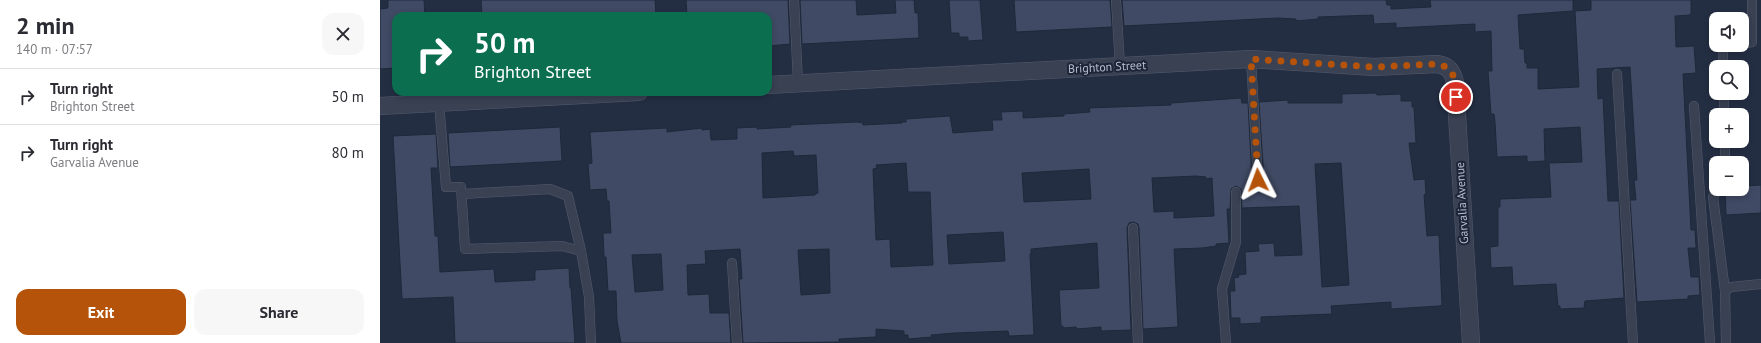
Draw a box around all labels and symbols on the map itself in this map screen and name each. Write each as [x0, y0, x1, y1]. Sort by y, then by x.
street label: Brighton Street [1068, 57, 1146, 76]
pin [1439, 80, 1473, 114]
position arrow [1237, 159, 1279, 201]
street label: Garvalia Avenue [1452, 162, 1471, 244]

